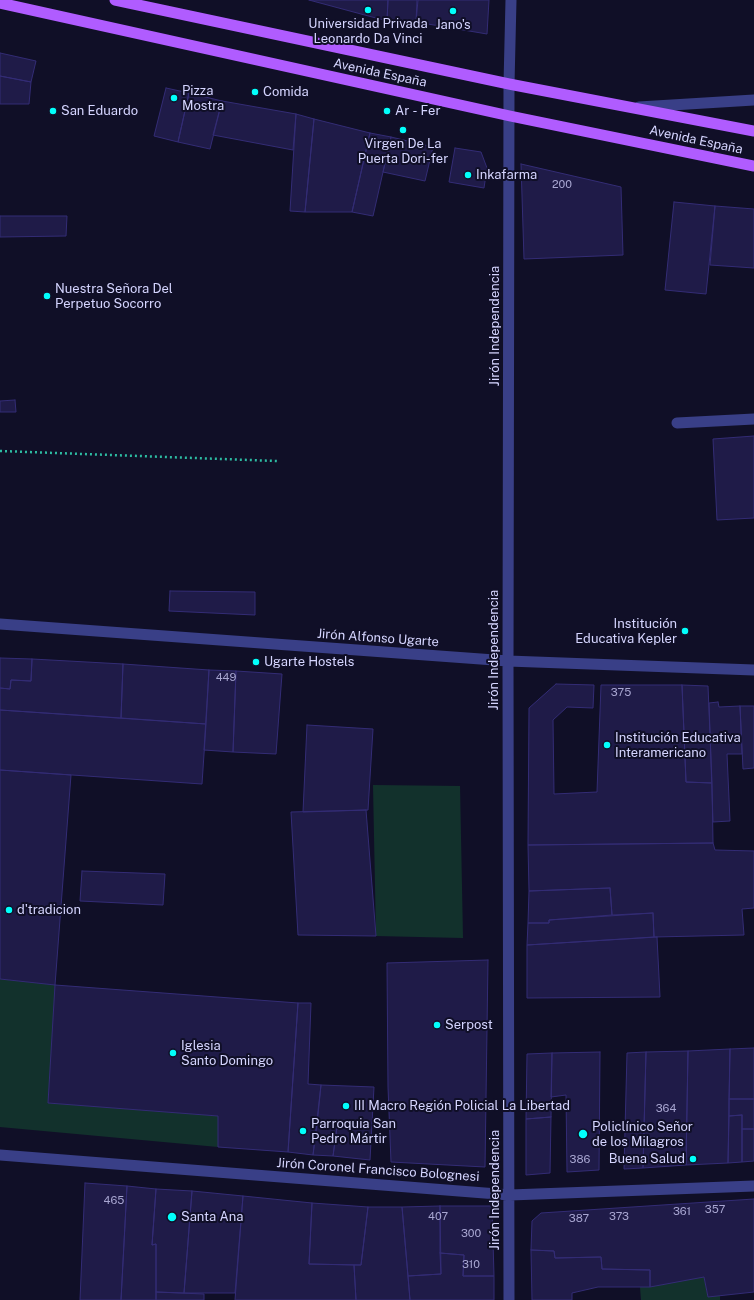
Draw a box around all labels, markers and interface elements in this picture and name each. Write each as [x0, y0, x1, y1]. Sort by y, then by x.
marker: Universidad Privada Leonardo Da Vinci [363, 5, 373, 15]
marker: Jano's [448, 6, 458, 16]
place label: Universidad Privada Leonardo Da Vinci [308, 16, 428, 47]
place label: Jano's [435, 17, 471, 33]
street label: Avenida España [332, 55, 428, 91]
place label: Pizza Mostra [182, 83, 224, 114]
place label: Comida [263, 84, 309, 100]
marker: Comida [250, 87, 260, 97]
marker: Pizza Mostra [169, 93, 179, 103]
place label: San Eduardo [61, 103, 138, 119]
place label: Ar - Fer [395, 103, 441, 119]
marker: San Eduardo [48, 106, 58, 116]
marker: Ar - Fer [382, 106, 392, 116]
street label: Avenida España [648, 122, 744, 158]
marker: Virgen De La Puerta Dori-fer [398, 125, 408, 135]
place label: Virgen De La Puerta Dori-fer [358, 136, 448, 167]
place label: Inkafarma [476, 167, 537, 183]
marker: Inkafarma [463, 170, 473, 180]
house number: 200 [552, 178, 572, 192]
street label: Jirón Independencia [487, 266, 503, 386]
place label: Nuestra Señora Del Perpetuo Socorro [55, 281, 173, 312]
marker: Nuestra Señora Del Perpetuo Socorro [42, 291, 52, 301]
street label: Jirón Independencia [486, 590, 502, 710]
place label: Institución Educativa Kepler [575, 616, 677, 647]
street label: Jirón Alfonso Ugarte [317, 626, 439, 650]
marker: Institución Educativa Kepler [680, 626, 690, 636]
place label: Ugarte Hostels [264, 654, 354, 670]
marker: Ugarte Hostels [251, 657, 261, 667]
house number: 449 [216, 671, 236, 685]
house number: 375 [611, 686, 631, 700]
place label: Institución Educativa Interamericano [615, 730, 741, 761]
marker: Institución Educativa Interamericano [602, 740, 612, 750]
place label: d'tradicion [17, 902, 81, 918]
marker: d'tradicion [4, 905, 14, 915]
place label: Serpost [445, 1017, 493, 1033]
marker: Serpost [432, 1020, 442, 1030]
place label: Iglesia Santo Domingo [181, 1038, 273, 1069]
marker: Iglesia Santo Domingo [168, 1048, 178, 1058]
place label: III Macro Región Policial La Libertad [354, 1098, 570, 1114]
marker: III Macro Región Policial La Libertad [341, 1101, 351, 1111]
house number: 364 [656, 1102, 676, 1116]
place label: Parroquia San Pedro Mártir [311, 1116, 396, 1147]
place label: Policlínico Señor de los Milagros [592, 1119, 693, 1150]
marker: Parroquia San Pedro Mártir [298, 1126, 308, 1136]
marker: Policlínico Señor de los Milagros [577, 1128, 589, 1140]
street label: Jirón Independencia [487, 1130, 503, 1250]
place label: Buena Salud [609, 1151, 685, 1167]
house number: 386 [570, 1153, 590, 1167]
marker: Buena Salud [688, 1154, 698, 1164]
street label: Jirón Coronel Francisco Bolognesi [276, 1155, 480, 1185]
house number: 465 [104, 1194, 124, 1208]
house number: 357 [705, 1203, 725, 1217]
house number: 361 [673, 1205, 691, 1219]
place label: Santa Ana [181, 1209, 243, 1225]
house number: 407 [428, 1210, 448, 1224]
house number: 373 [609, 1210, 629, 1224]
marker: Santa Ana [166, 1211, 178, 1223]
house number: 387 [569, 1212, 589, 1226]
house number: 300 [461, 1227, 481, 1241]
house number: 310 [462, 1258, 480, 1272]

